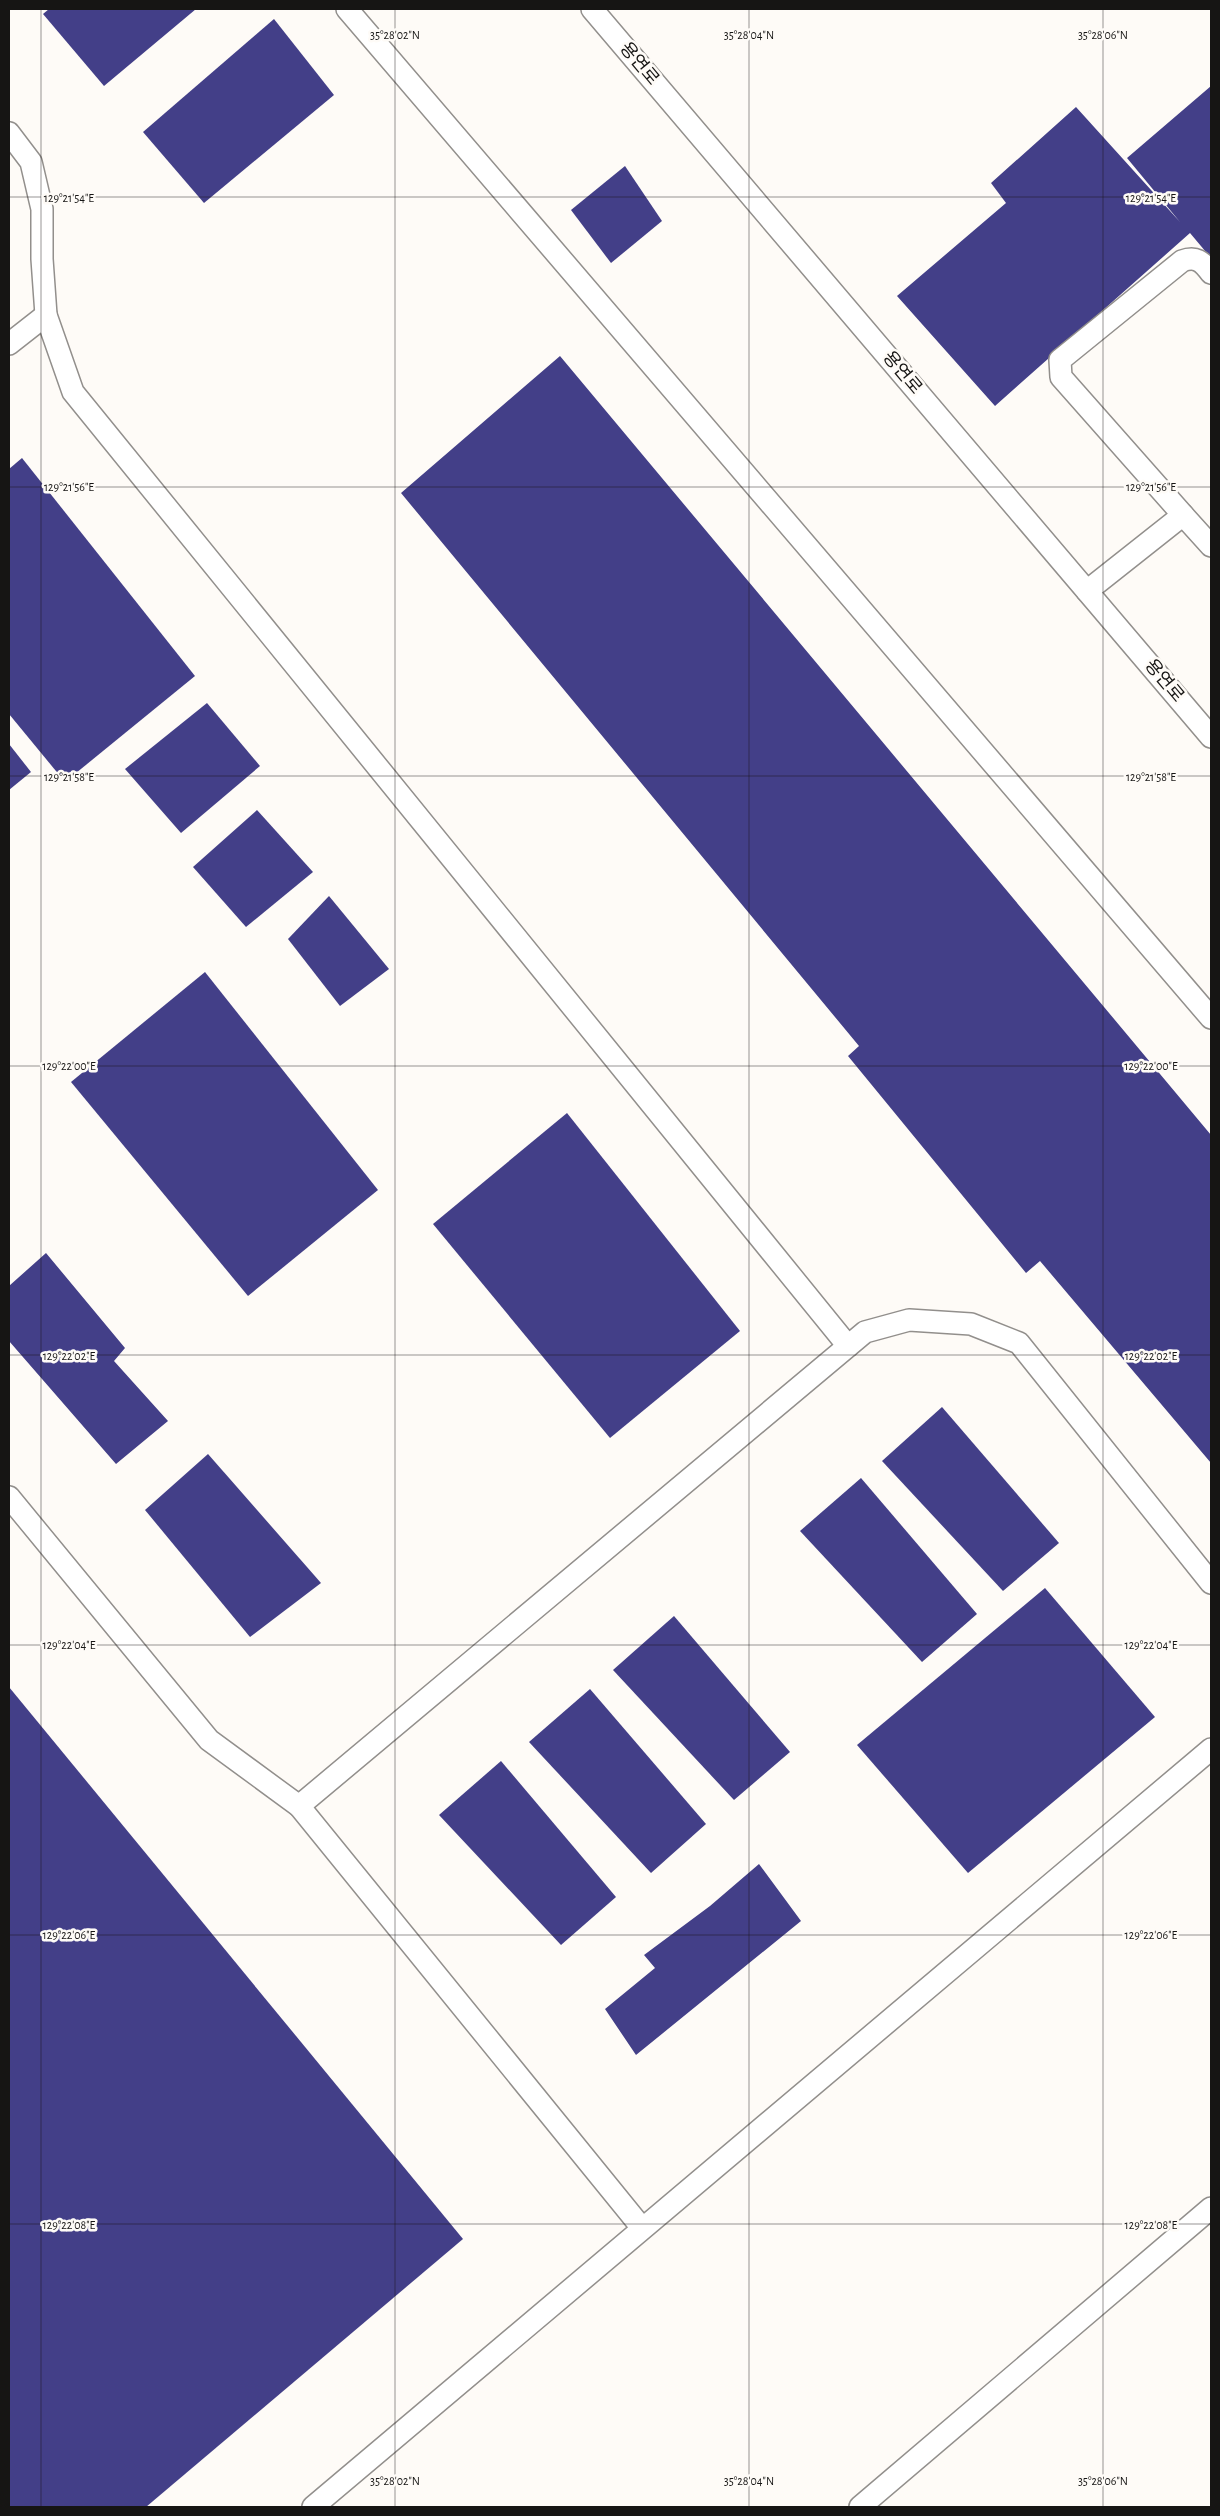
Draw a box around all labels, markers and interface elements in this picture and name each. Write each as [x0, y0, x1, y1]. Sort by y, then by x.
text: 35°28'02"N [370, 29, 420, 41]
text: 35°28'04"N [724, 29, 774, 41]
text: 35°28'06"N [1078, 29, 1128, 41]
street label: 용연로 [616, 39, 663, 89]
text: 129°21'54"E [44, 192, 94, 204]
text: 129°21'54"E [1126, 192, 1176, 204]
street label: 용연로 [879, 348, 926, 398]
text: 129°21'56"E [44, 481, 94, 493]
text: 129°21'56"E [1126, 481, 1176, 493]
street label: 용연로 [1141, 656, 1188, 706]
text: 129°21'58"E [44, 771, 94, 783]
text: 129°21'58"E [1126, 771, 1176, 783]
text: 129°22'00"E [42, 1060, 96, 1072]
text: 129°22'00"E [1124, 1060, 1178, 1072]
text: 129°22'02"E [43, 1350, 96, 1362]
text: 129°22'02"E [1125, 1350, 1178, 1362]
text: 129°22'04"E [43, 1639, 96, 1651]
text: 129°22'04"E [1125, 1639, 1178, 1651]
text: 129°22'06"E [43, 1929, 96, 1941]
text: 129°22'06"E [1125, 1929, 1178, 1941]
text: 129°22'08"E [43, 2219, 96, 2231]
text: 129°22'08"E [1125, 2219, 1178, 2231]
text: 35°28'02"N [370, 2475, 420, 2487]
text: 35°28'04"N [724, 2475, 774, 2487]
text: 35°28'06"N [1078, 2475, 1128, 2487]

